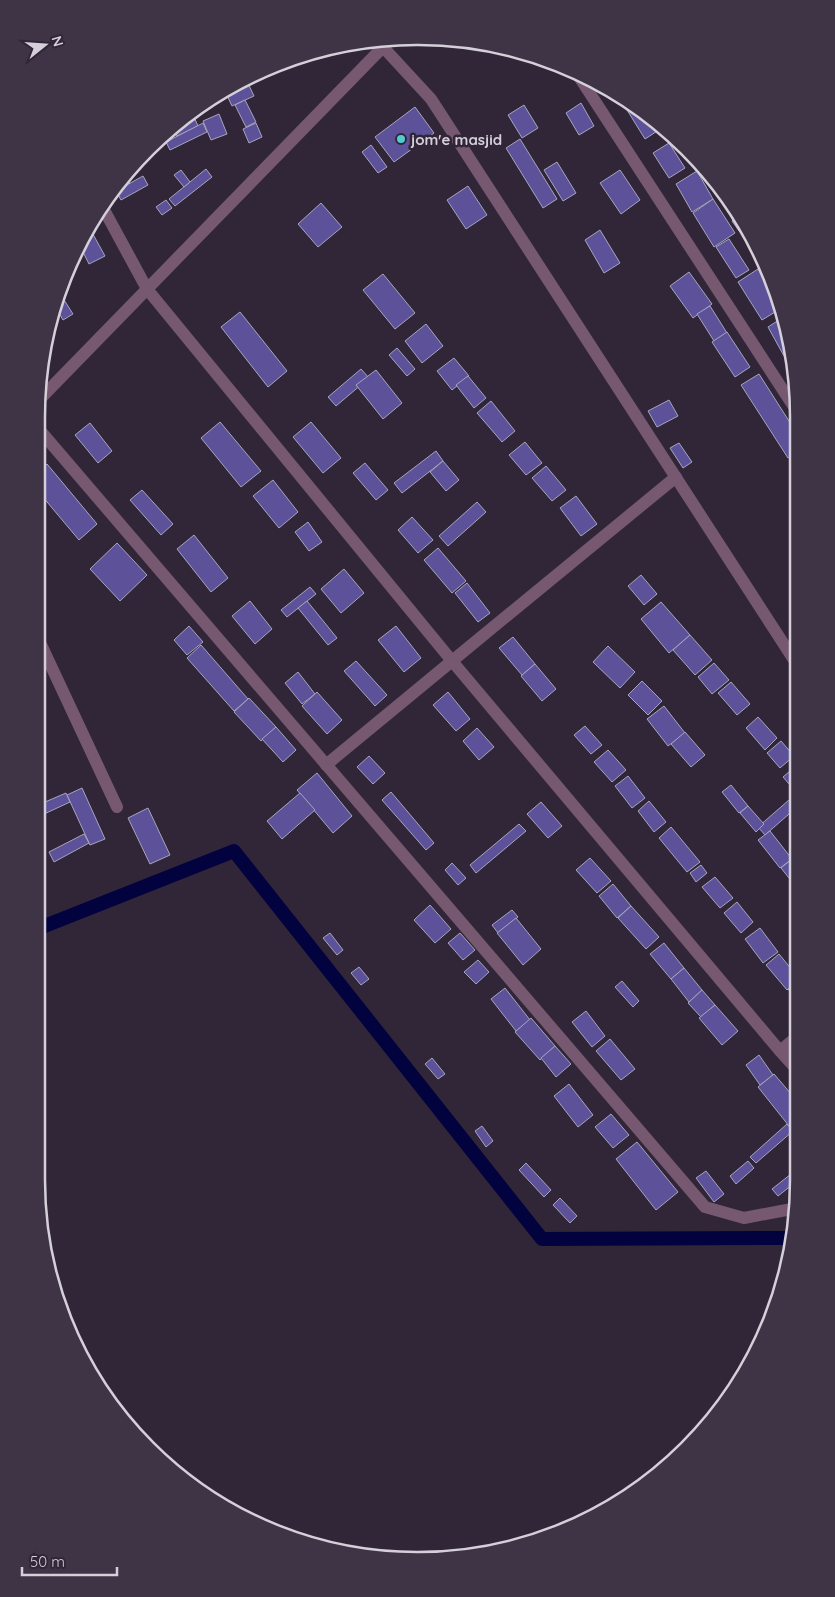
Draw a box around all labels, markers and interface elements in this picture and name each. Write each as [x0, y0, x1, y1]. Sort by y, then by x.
north arrow [20, 20, 70, 70]
text: N [47, 34, 68, 49]
place label: jom'e masjid [410, 130, 502, 149]
marker: jom'e masjid [395, 133, 407, 145]
scale bar [22, 1544, 118, 1576]
text: 50 m [30, 1552, 65, 1571]

